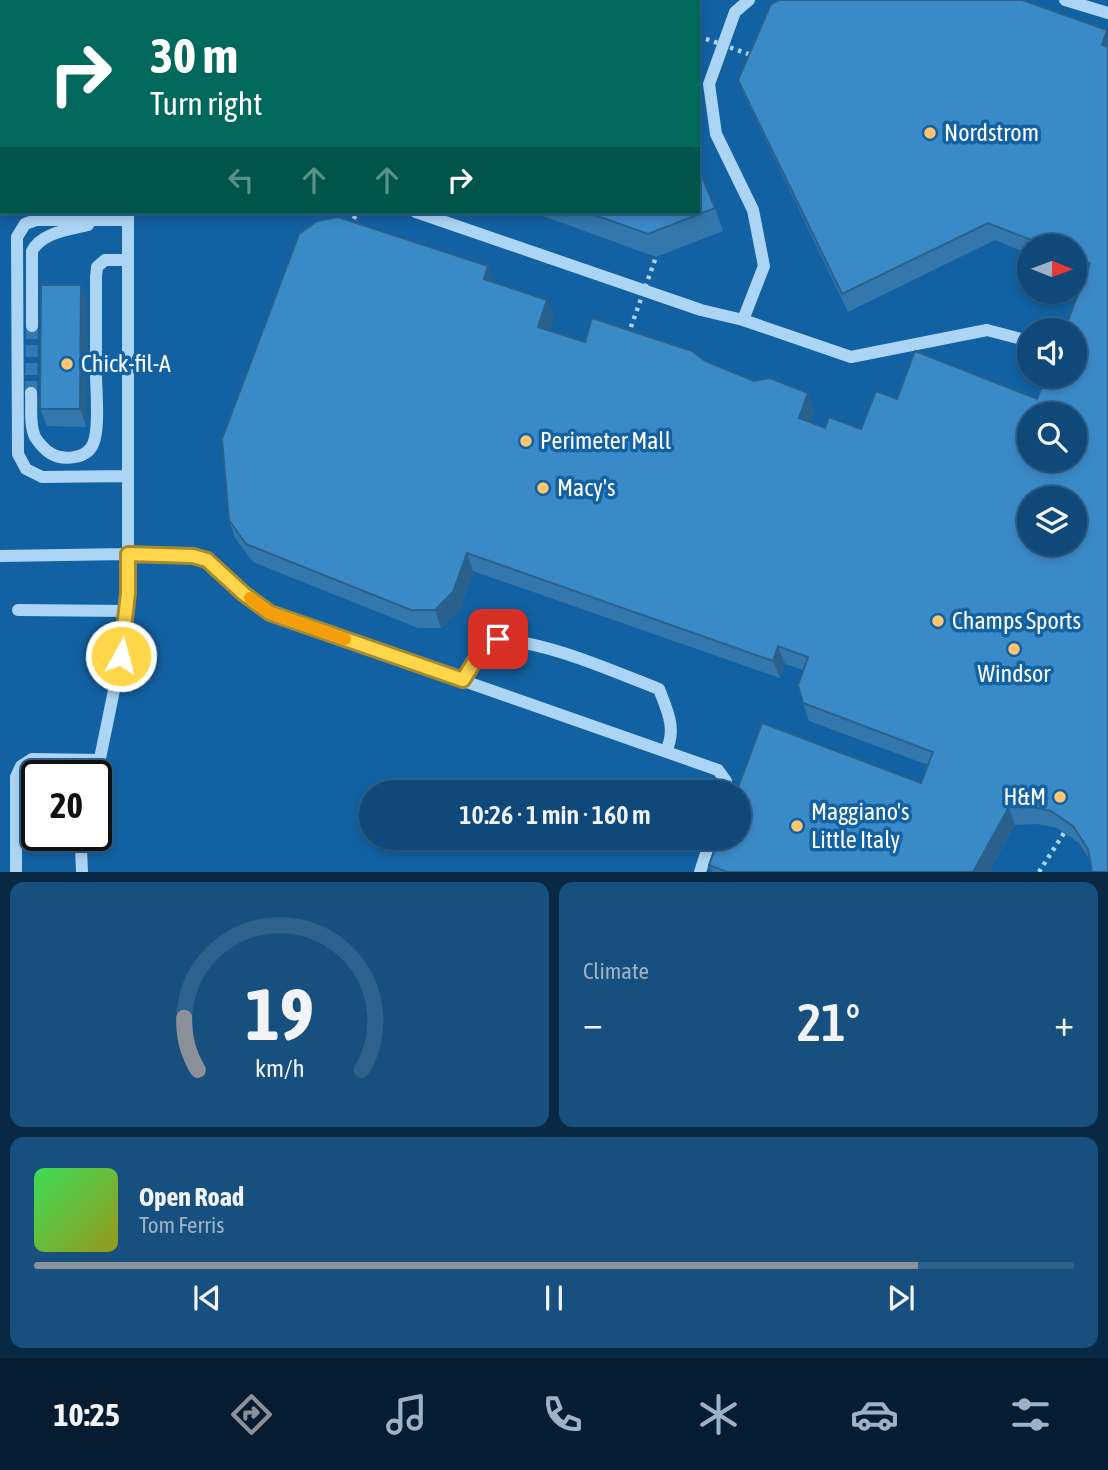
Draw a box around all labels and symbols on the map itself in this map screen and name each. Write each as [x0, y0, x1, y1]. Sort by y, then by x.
place label: Nordstrom [944, 119, 1039, 146]
marker: Nordstrom [922, 125, 938, 141]
north arrow [1017, 234, 1087, 304]
place label: Chick-fil-A [81, 350, 171, 377]
marker: Chick-fil-A [59, 356, 75, 372]
place label: Perimeter Mall [540, 427, 672, 454]
marker: Perimeter Mall [518, 433, 534, 449]
place label: Macy's [557, 474, 615, 501]
marker: Macy's [535, 480, 551, 496]
place label: Champs Sports [952, 607, 1081, 634]
pin [468, 609, 528, 669]
marker: Champs Sports [930, 613, 946, 629]
position arrow [84, 619, 158, 693]
marker: Windsor [1006, 641, 1022, 657]
place label: Windsor [978, 660, 1051, 687]
speed limit sign: 20 [21, 760, 112, 851]
place label: H&M [1003, 783, 1046, 810]
marker: H&M [1052, 789, 1068, 805]
place label: Maggiano's Little Italy [811, 798, 909, 853]
marker: Maggiano's Little Italy [789, 818, 805, 834]

